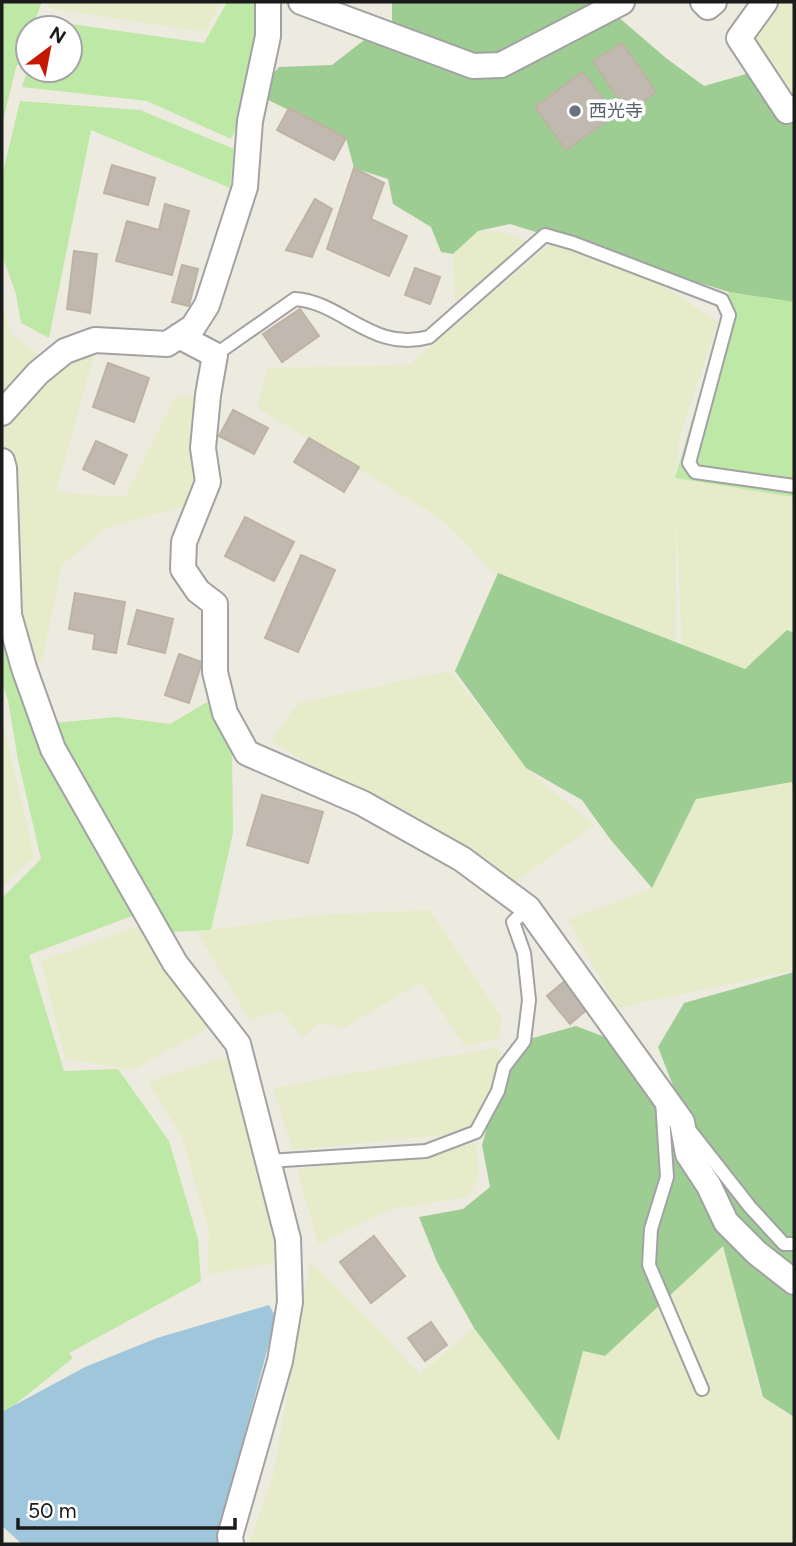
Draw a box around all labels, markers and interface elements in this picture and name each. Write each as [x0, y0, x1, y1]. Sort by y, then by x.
north arrow [14, 14, 84, 84]
text: N [45, 21, 70, 49]
place label: 西光寺 [589, 100, 643, 122]
marker: 西光寺 [567, 103, 583, 119]
scale bar [18, 1486, 234, 1530]
text: 50 m [28, 1498, 77, 1523]

